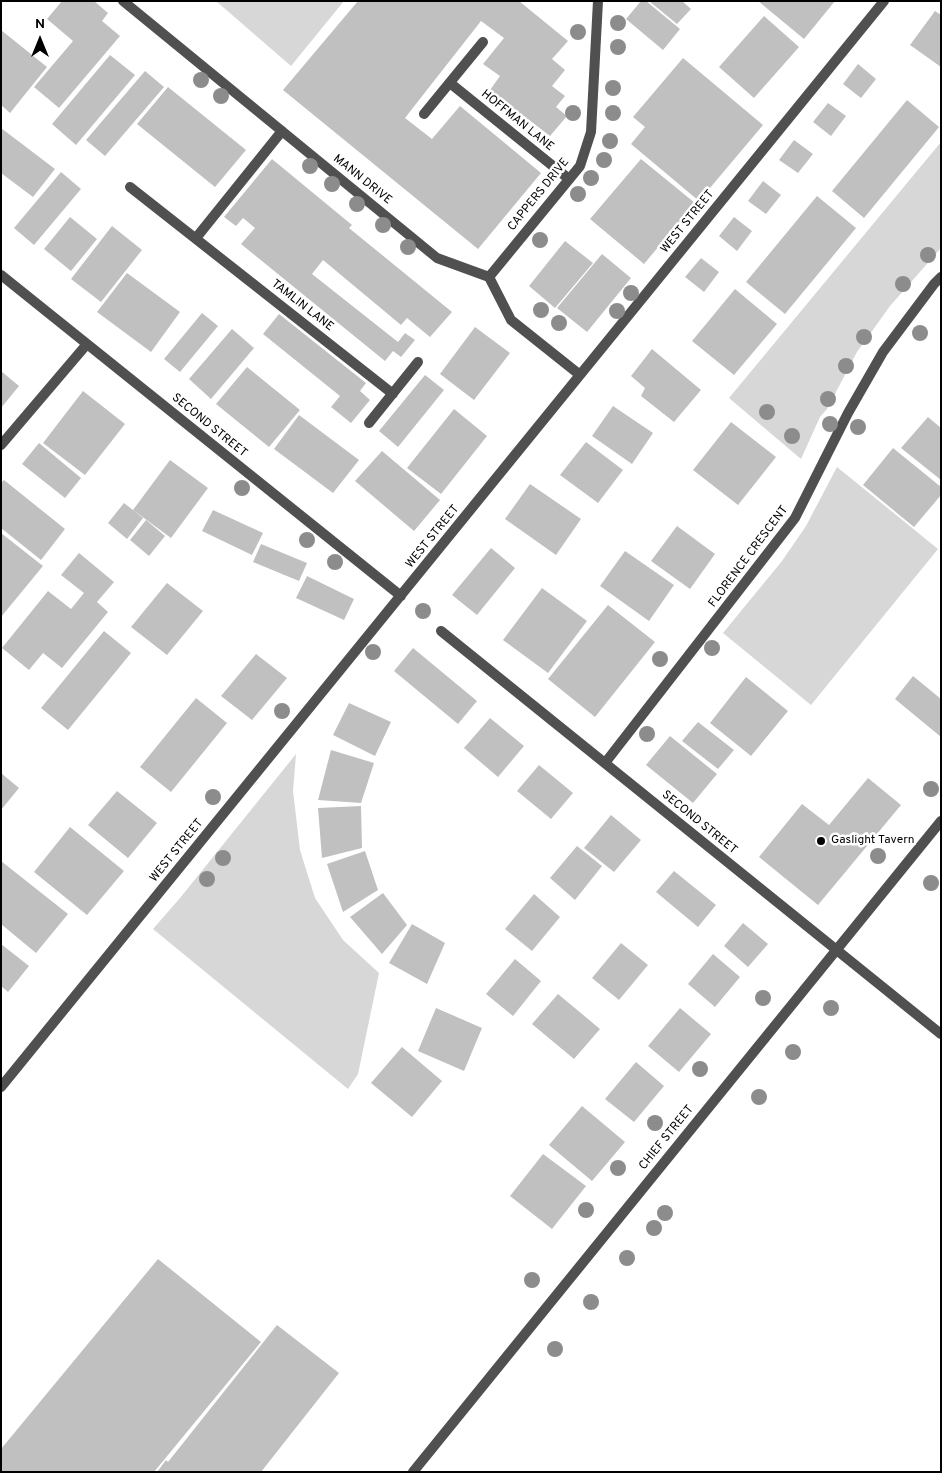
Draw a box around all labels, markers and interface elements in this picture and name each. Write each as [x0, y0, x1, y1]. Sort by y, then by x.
north arrow [15, 15, 65, 65]
text: N [35, 16, 45, 33]
street label: HOFFMAN LANE [478, 87, 556, 155]
street label: MANN DRIVE [330, 152, 394, 208]
street label: CAPPERS DRIVE [505, 156, 573, 234]
street label: WEST STREET [658, 188, 718, 256]
street label: TAMLIN LANE [268, 277, 336, 335]
street label: SECOND STREET [168, 391, 250, 461]
street label: WEST STREET [403, 503, 463, 571]
street label: FLORENCE CRESCENT [706, 503, 792, 611]
street label: SECOND STREET [658, 788, 740, 858]
street label: WEST STREET [147, 817, 207, 885]
place label: Gaslight Tavern [831, 834, 915, 848]
marker: Gaslight Tavern [815, 835, 827, 847]
street label: CHIEF STREET [636, 1103, 698, 1173]

